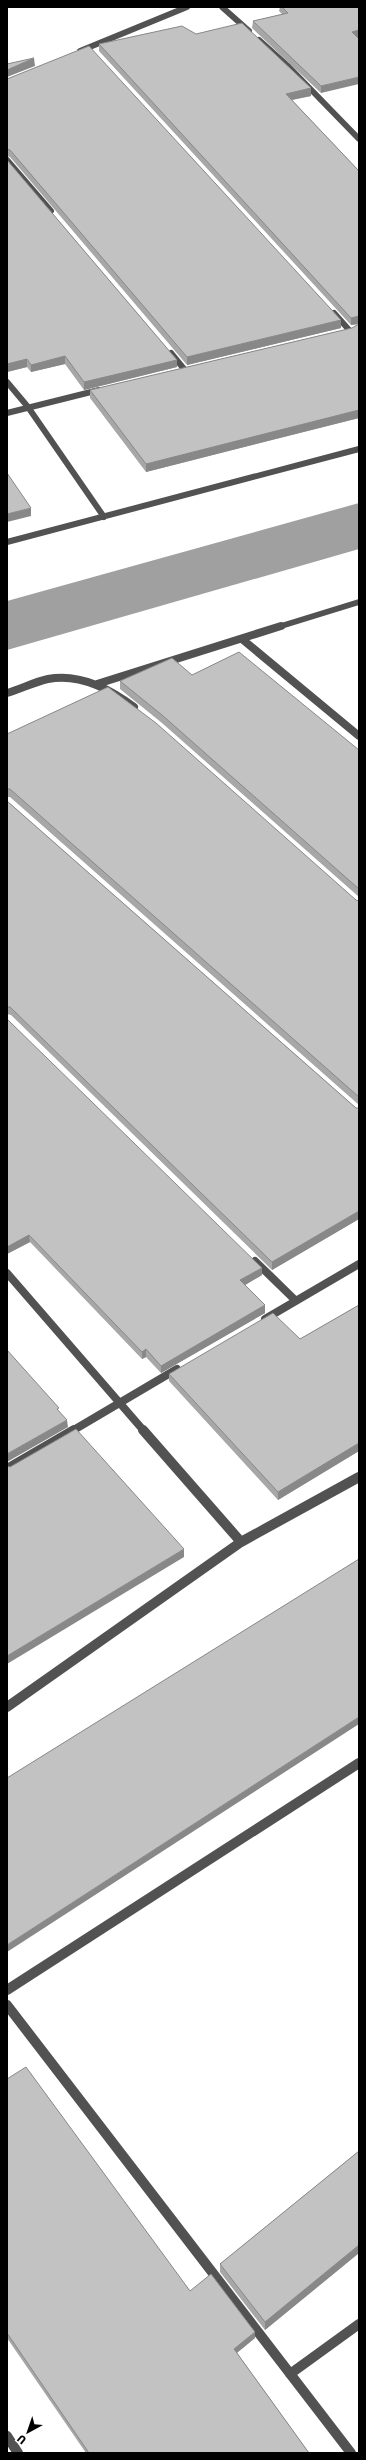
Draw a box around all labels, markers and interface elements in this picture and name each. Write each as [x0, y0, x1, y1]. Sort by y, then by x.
north arrow [8, 2412, 48, 2452]
text: U [13, 2431, 30, 2448]

